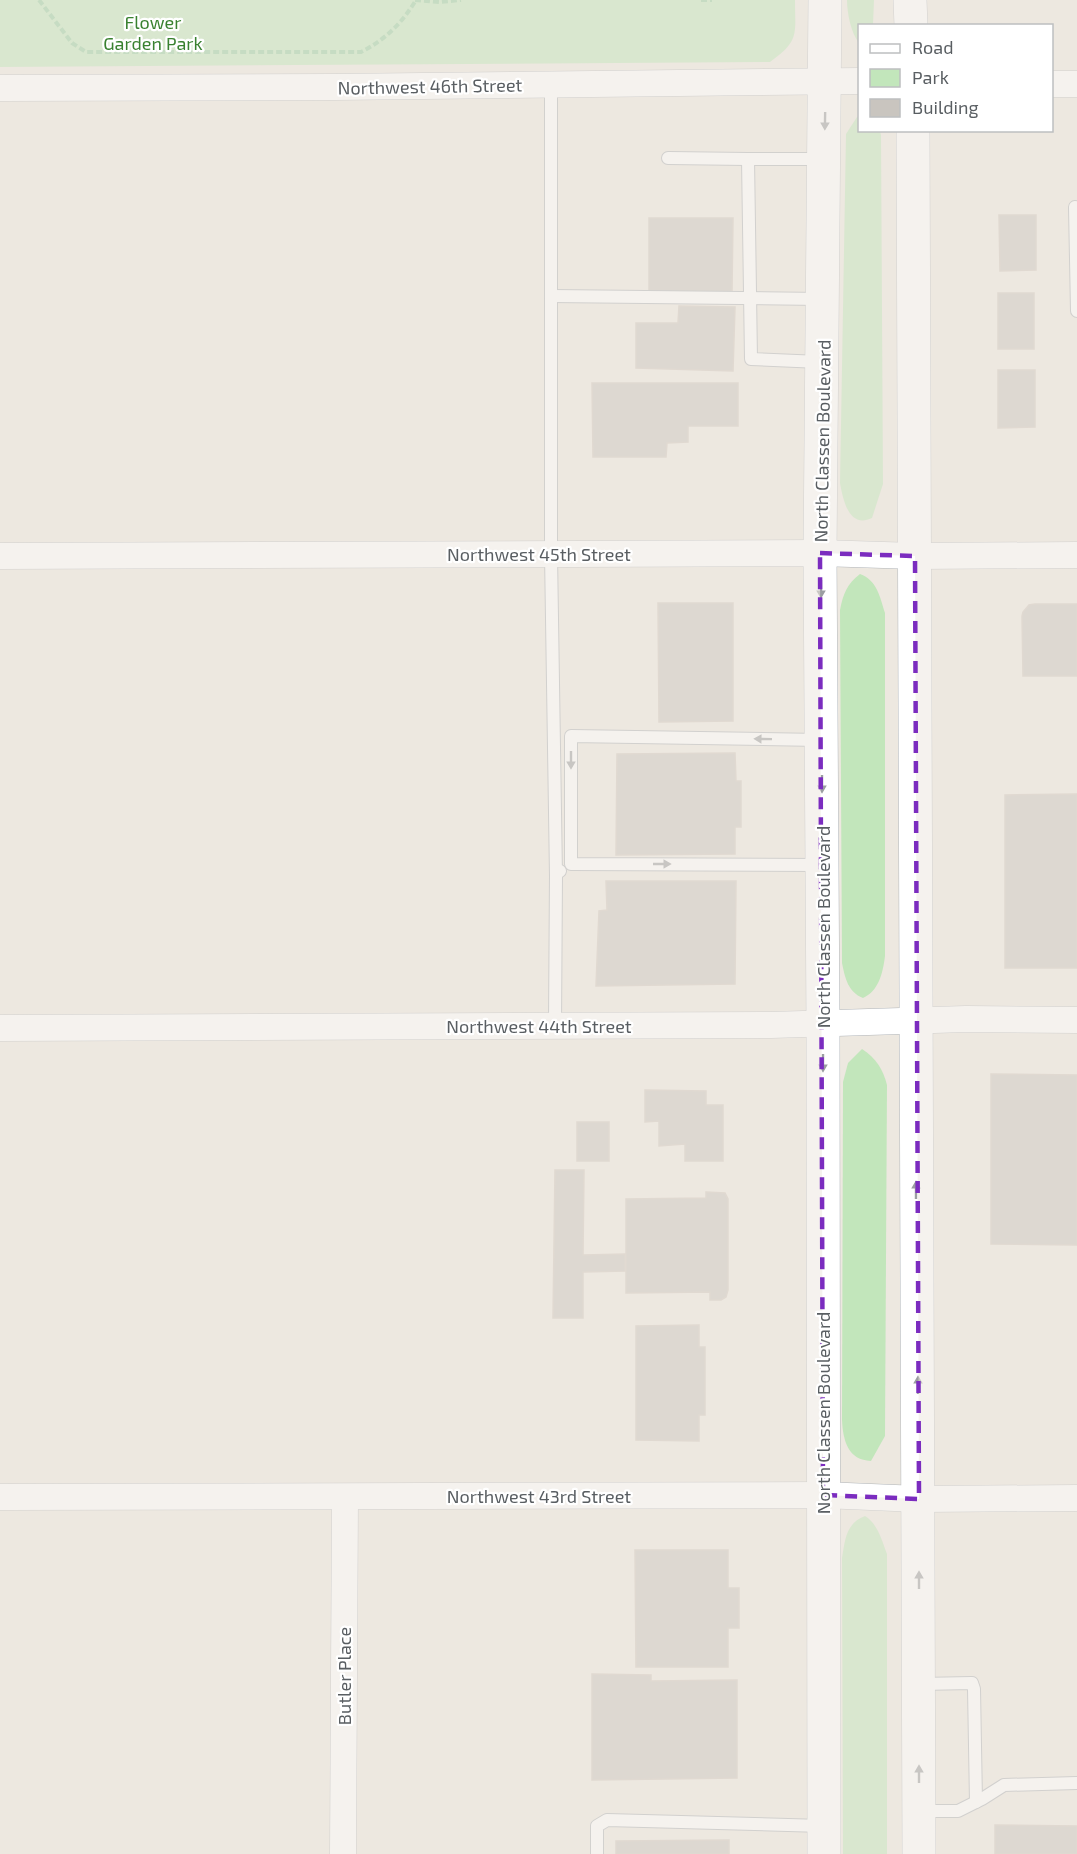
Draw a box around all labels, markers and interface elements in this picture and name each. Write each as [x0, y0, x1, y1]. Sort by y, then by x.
park label: Flower Garden Park [103, 11, 203, 54]
legend [858, 24, 1053, 132]
text: Road [912, 36, 953, 58]
text: Park [912, 66, 949, 88]
street label: Northwest 46th Street [338, 73, 523, 99]
text: Building [912, 96, 979, 118]
one-way arrow [820, 112, 830, 131]
street label: North Classen Boulevard [809, 339, 835, 543]
street label: Northwest 45th Street [447, 543, 631, 565]
one-way arrow [816, 580, 826, 599]
one-way arrow [753, 734, 772, 744]
one-way arrow [566, 750, 576, 769]
one-way arrow [817, 775, 827, 794]
street label: North Classen Boulevard [812, 826, 834, 1028]
one-way arrow [652, 859, 671, 869]
street label: Northwest 44th Street [446, 1015, 632, 1037]
one-way arrow [818, 1054, 828, 1073]
one-way arrow [911, 1180, 921, 1199]
street label: North Classen Boulevard [812, 1312, 834, 1514]
one-way arrow [913, 1375, 923, 1394]
street label: Northwest 43rd Street [447, 1485, 631, 1507]
one-way arrow [914, 1570, 924, 1589]
street label: Butler Place [333, 1627, 355, 1725]
one-way arrow [914, 1765, 924, 1784]

